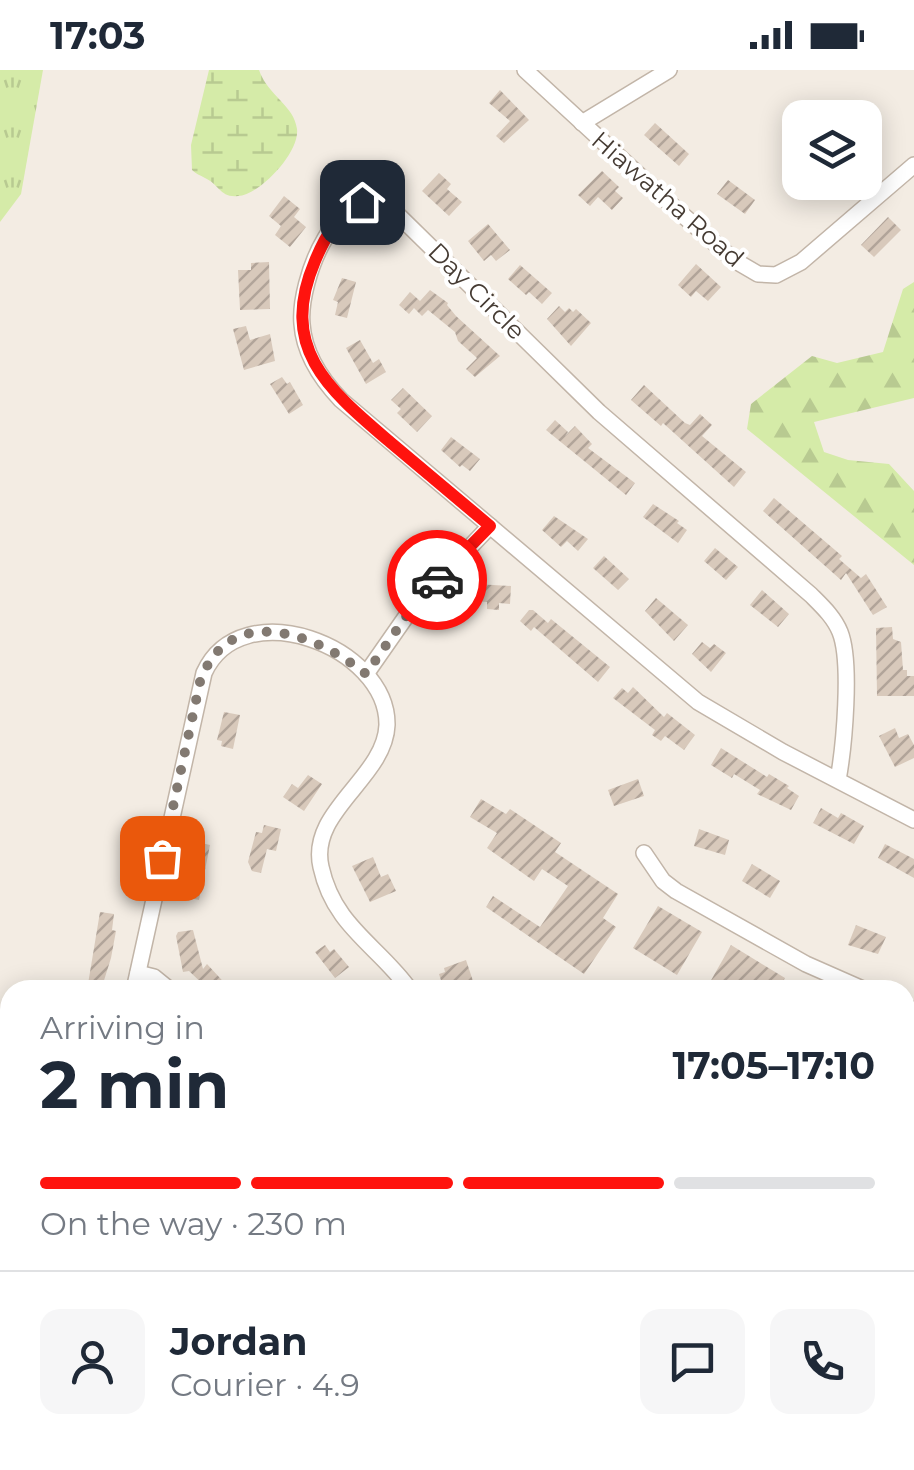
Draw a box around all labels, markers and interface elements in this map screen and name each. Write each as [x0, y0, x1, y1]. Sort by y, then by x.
text: 17:03 [50, 12, 146, 59]
map controls [782, 100, 882, 200]
button: layers [782, 100, 882, 200]
street label: Hiawatha Road [586, 125, 750, 273]
pin [320, 160, 405, 245]
icon: home [335, 175, 390, 230]
street label: Day Circle [422, 236, 532, 346]
courier [387, 530, 487, 630]
icon: car [410, 553, 465, 608]
pin [120, 816, 205, 901]
icon: bag [135, 831, 190, 886]
text: Arriving in [40, 1008, 205, 1047]
text: 17:05–17:10 [672, 1042, 875, 1089]
text: 2 min [40, 1045, 229, 1124]
text: On the way · 230 m [40, 1204, 347, 1243]
button: person [40, 1309, 145, 1414]
button: chat [640, 1309, 745, 1414]
button: phone [770, 1309, 875, 1414]
text: Jordan [170, 1318, 308, 1365]
text: Courier · 4.9 [170, 1365, 360, 1404]

